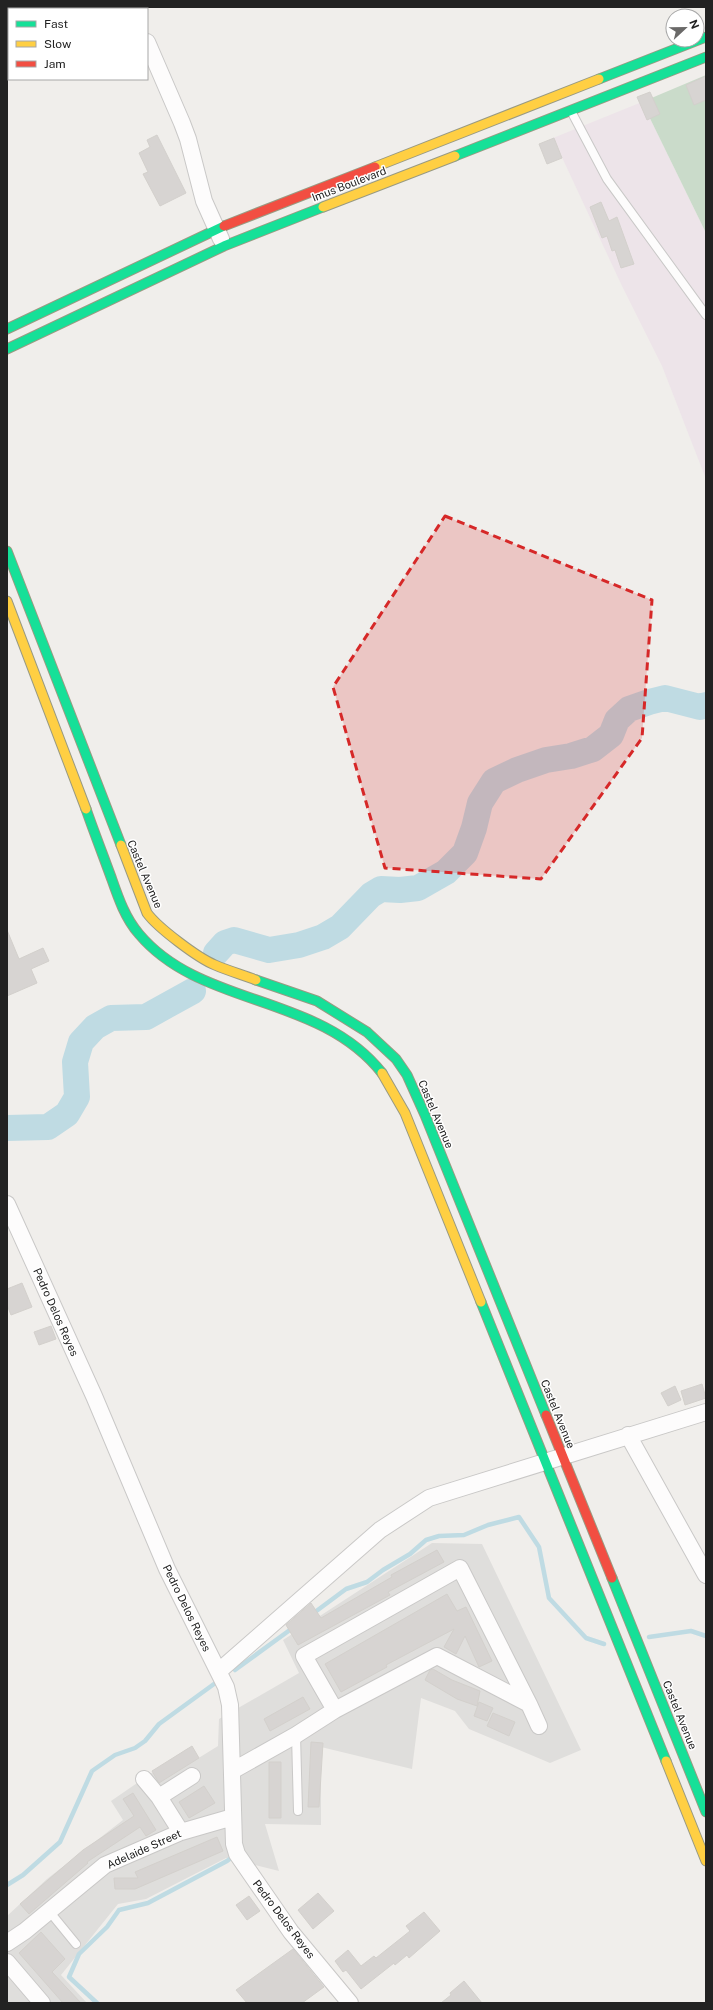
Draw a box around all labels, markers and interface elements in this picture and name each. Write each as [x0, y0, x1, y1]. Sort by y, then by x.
legend [8, 8, 148, 80]
north arrow [665, 8, 705, 48]
text: Fast [44, 17, 69, 31]
text: N [687, 18, 701, 30]
text: Slow [44, 37, 72, 51]
text: Jam [44, 57, 66, 71]
street label: Imus Boulevard [310, 164, 388, 204]
street label: Castel Avenue [125, 838, 165, 910]
street label: Castel Avenue [416, 1078, 456, 1150]
street label: Pedro Delos Reyes [31, 1266, 81, 1358]
street label: Castel Avenue [539, 1378, 577, 1450]
street label: Pedro Delos Reyes [161, 1563, 213, 1654]
street label: Castel Avenue [661, 1679, 699, 1751]
street label: Adelaide Street [105, 1827, 183, 1871]
street label: Pedro Delos Reyes [251, 1877, 318, 1961]

